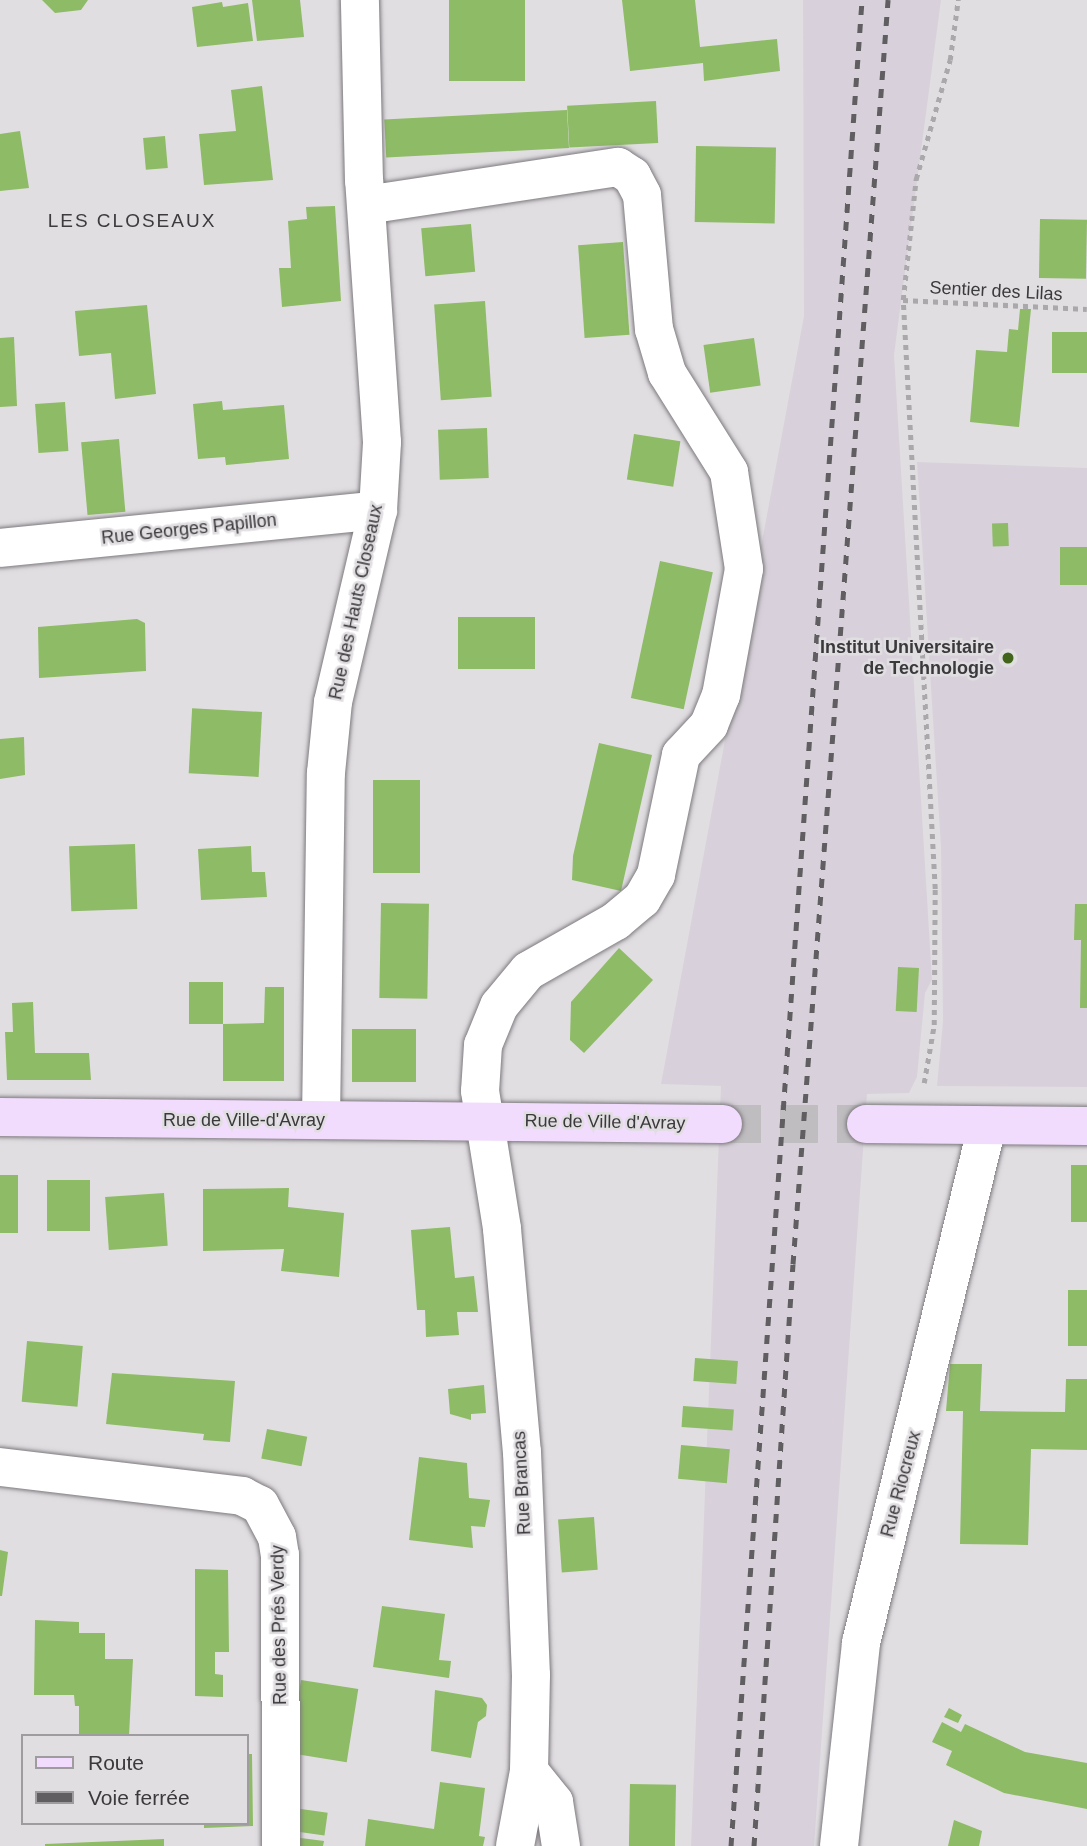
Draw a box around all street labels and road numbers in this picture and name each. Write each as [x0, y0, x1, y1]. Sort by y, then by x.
street label: Sentier des Lilas [929, 277, 1063, 305]
street label: Rue des Hauts Closeaux [325, 502, 387, 702]
street label: Rue Georges Papillon [100, 509, 278, 549]
street label: Rue de Ville-d'Avray [163, 1109, 325, 1131]
street label: Rue de Ville d'Avray [524, 1110, 686, 1134]
street label: Rue Riocreux [876, 1429, 926, 1539]
street label: Rue Brancas [508, 1430, 536, 1536]
street label: Rue des Prés Verdy [267, 1545, 291, 1705]

